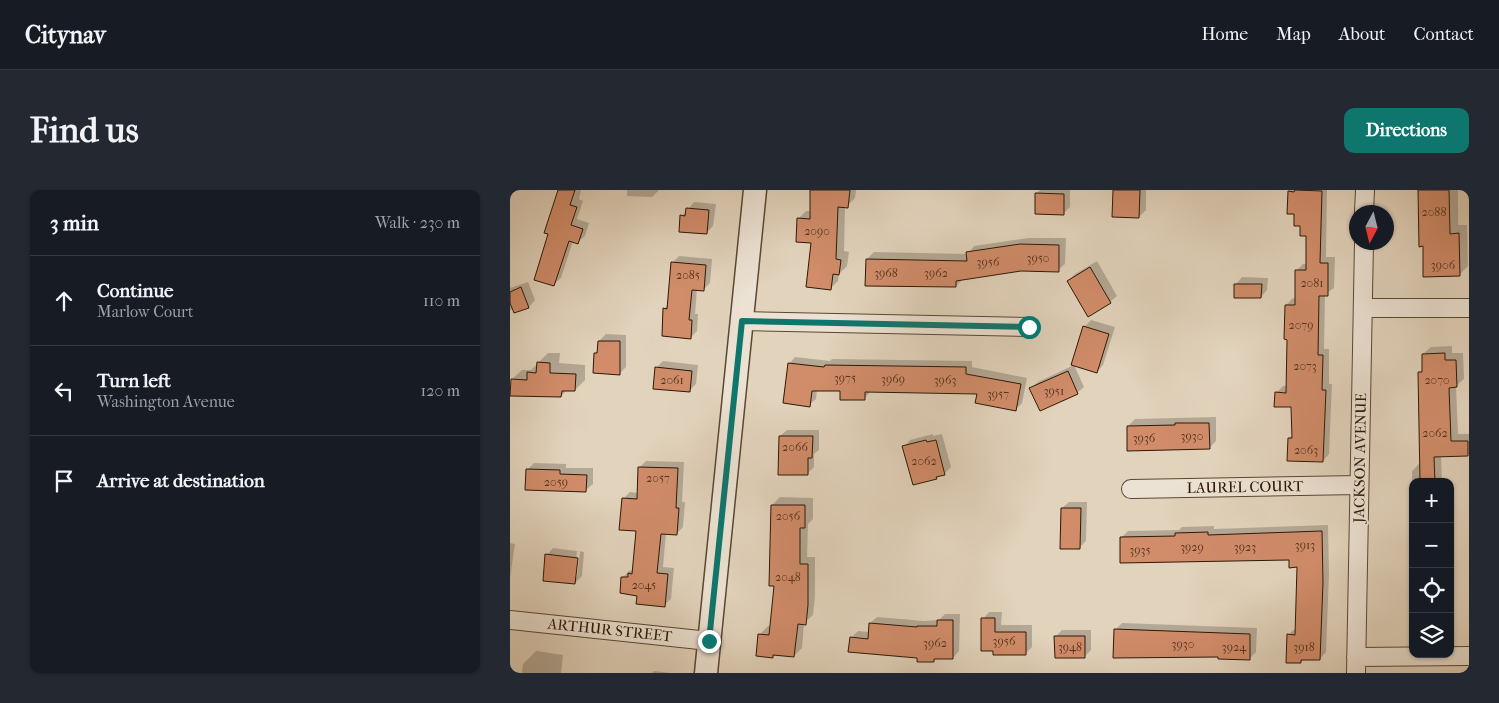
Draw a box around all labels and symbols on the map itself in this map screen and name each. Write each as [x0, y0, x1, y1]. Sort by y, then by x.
north arrow [1349, 205, 1394, 250]
house number: 2088 [1422, 205, 1446, 219]
house number: 2090 [804, 224, 830, 238]
house number: 3950 [1027, 251, 1049, 265]
house number: 3956 [977, 255, 1000, 269]
house number: 3906 [1431, 258, 1456, 272]
house number: 3968 [874, 266, 898, 280]
house number: 3962 [924, 266, 948, 280]
house number: 2085 [676, 268, 700, 282]
house number: 2081 [1300, 276, 1324, 290]
route start [1018, 316, 1041, 339]
house number: 2079 [1289, 318, 1313, 332]
house number: 2073 [1293, 359, 1317, 373]
house number: 3975 [834, 371, 856, 385]
house number: 3969 [881, 372, 905, 386]
house number: 2061 [660, 373, 684, 387]
house number: 3963 [934, 373, 956, 387]
house number: 2070 [1424, 373, 1450, 387]
house number: 3951 [1044, 384, 1064, 398]
house number: 3957 [987, 387, 1009, 401]
street label: JACKSON AVENUE [1350, 393, 1370, 524]
house number: 2062 [1422, 426, 1448, 440]
house number: 3930 [1181, 429, 1203, 443]
house number: 3936 [1133, 431, 1156, 445]
house number: 2066 [782, 440, 808, 454]
house number: 2063 [1294, 443, 1318, 457]
house number: 2062 [911, 454, 937, 468]
house number: 2057 [646, 471, 670, 485]
house number: 2059 [544, 475, 568, 489]
street label: LAUREL COURT [1187, 477, 1304, 497]
house number: 2056 [776, 509, 801, 523]
house number: 3913 [1295, 538, 1315, 552]
house number: 3929 [1180, 540, 1204, 554]
house number: 3923 [1234, 540, 1256, 554]
house number: 3935 [1129, 543, 1151, 557]
house number: 2048 [775, 570, 801, 584]
house number: 2045 [632, 578, 656, 592]
street label: ARTHUR STREET [546, 614, 674, 646]
route end [698, 630, 721, 653]
house number: 3956 [993, 634, 1016, 648]
house number: 3962 [923, 636, 947, 650]
house number: 3930 [1172, 637, 1194, 651]
house number: 3948 [1058, 640, 1082, 654]
house number: 3924 [1222, 640, 1247, 654]
house number: 3918 [1293, 640, 1315, 654]

